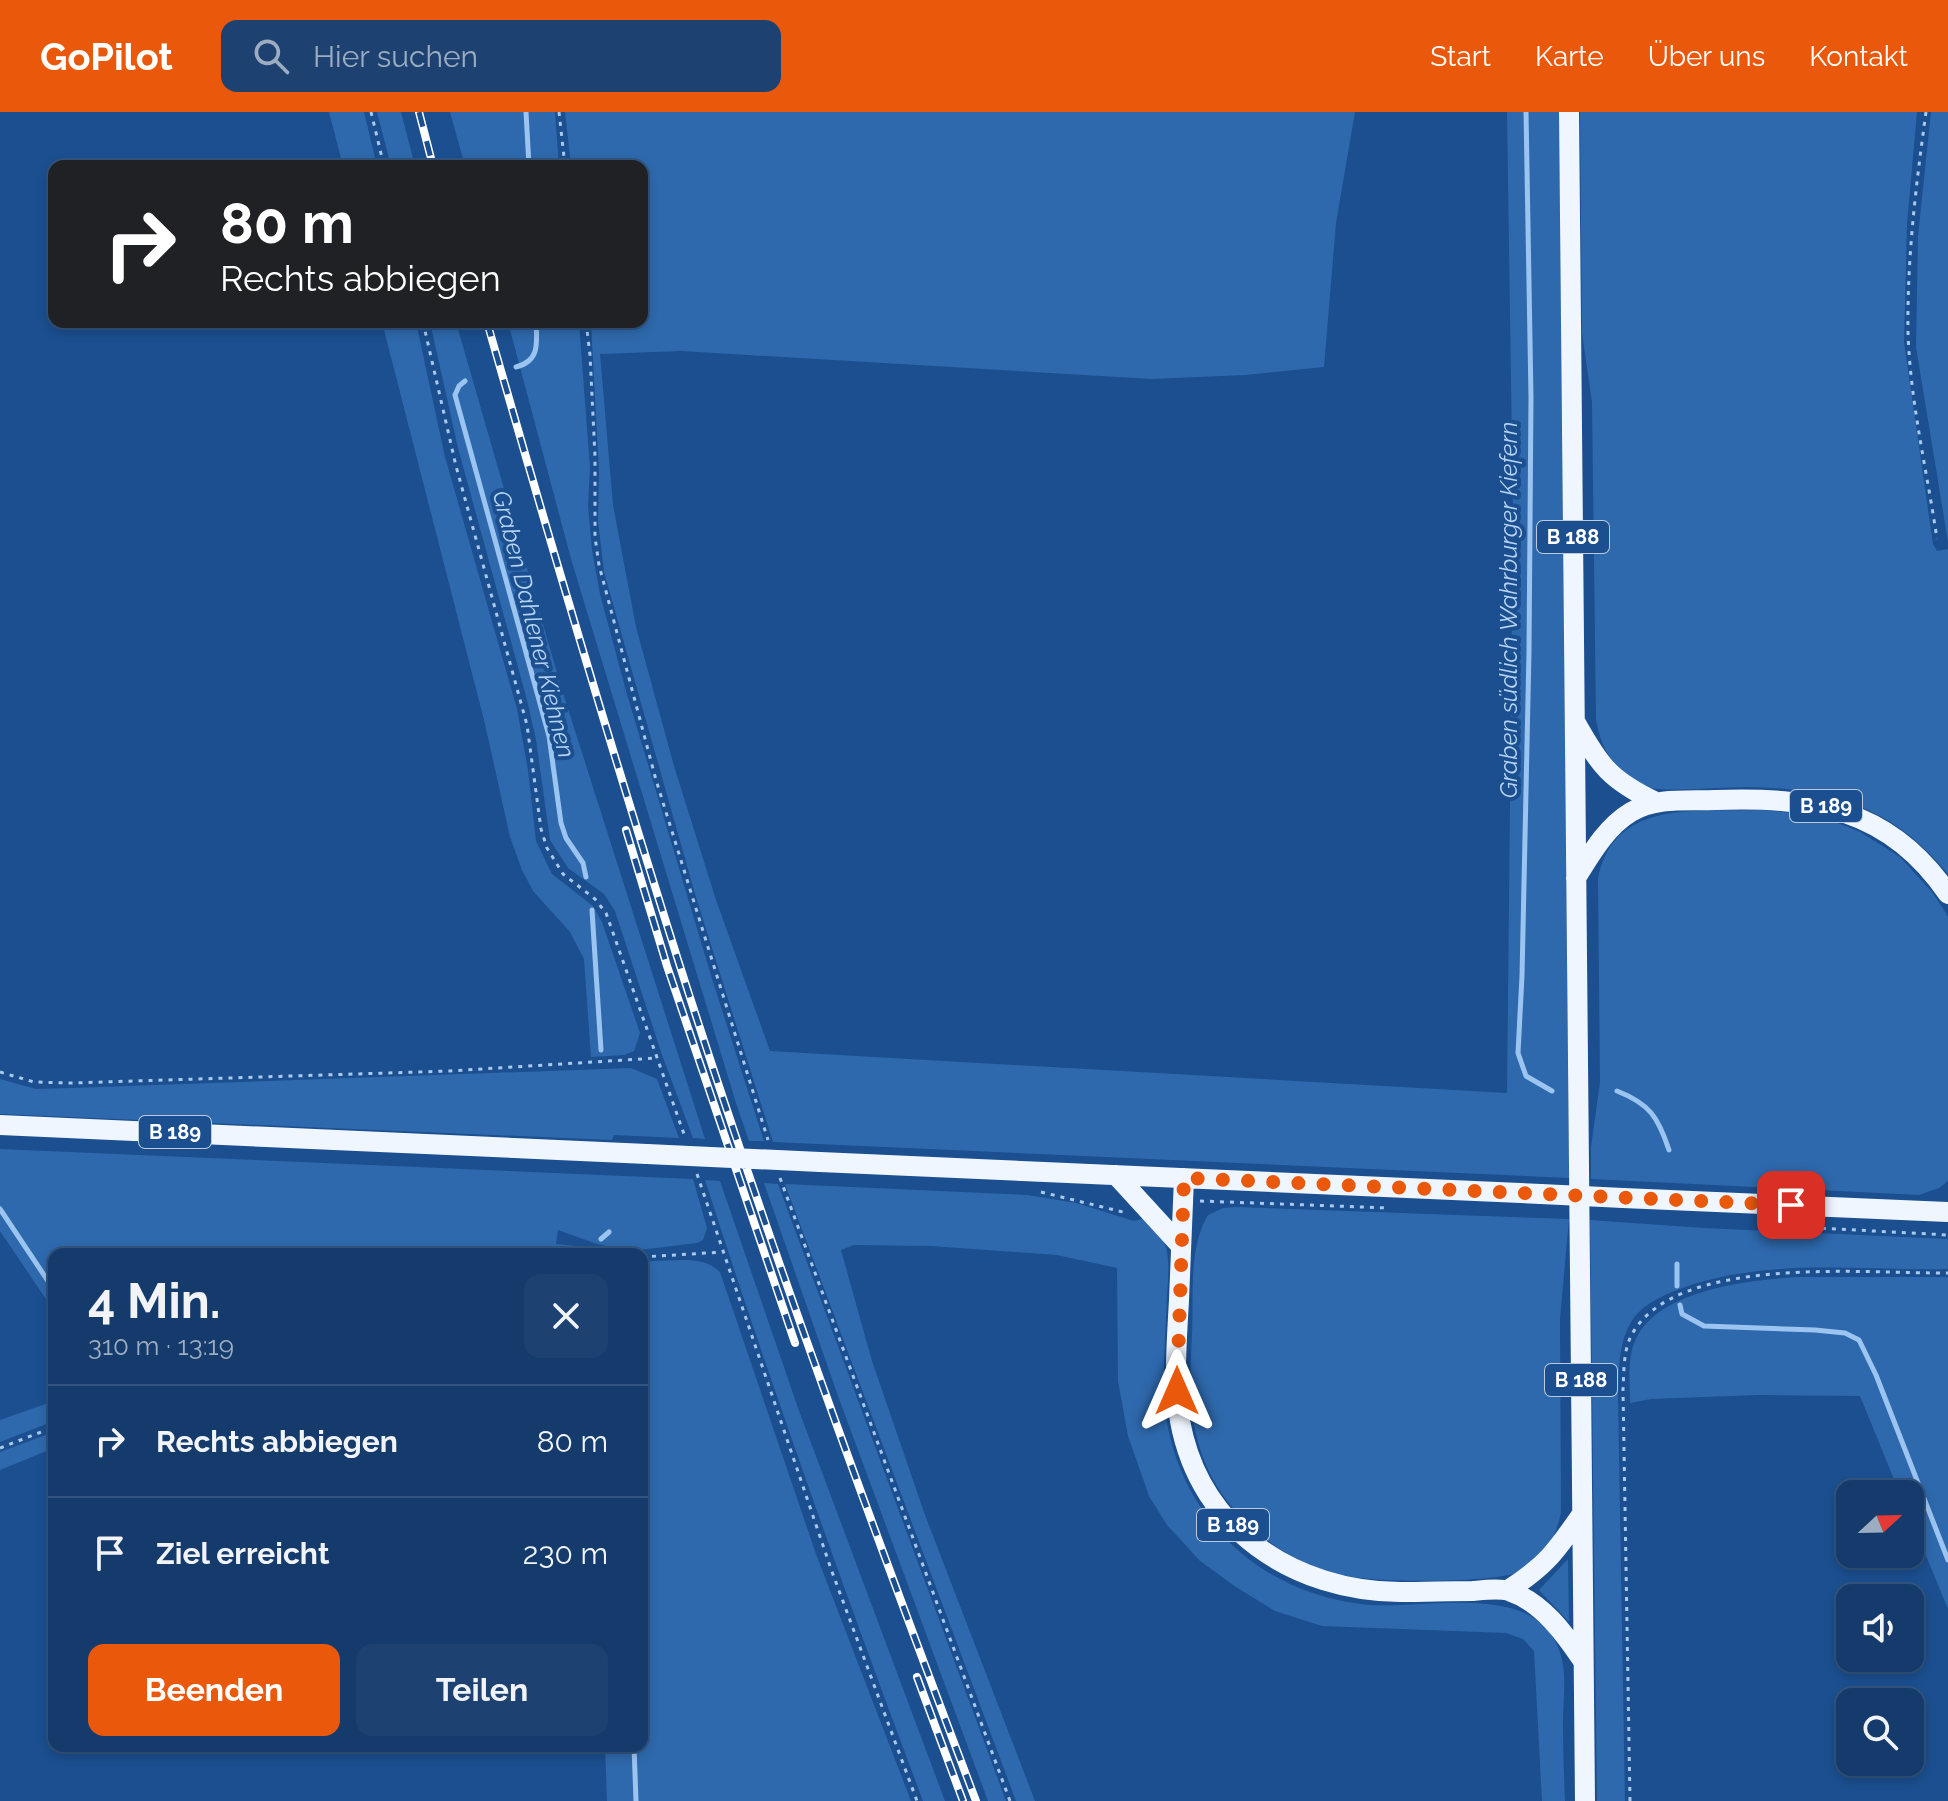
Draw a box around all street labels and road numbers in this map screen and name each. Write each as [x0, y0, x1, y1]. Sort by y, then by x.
road number: B 188 [1537, 521, 1609, 553]
road number: B 189 [1790, 790, 1862, 822]
road number: B 189 [139, 1116, 211, 1148]
road number: B 188 [1545, 1364, 1617, 1396]
road number: B 189 [1197, 1509, 1269, 1541]

